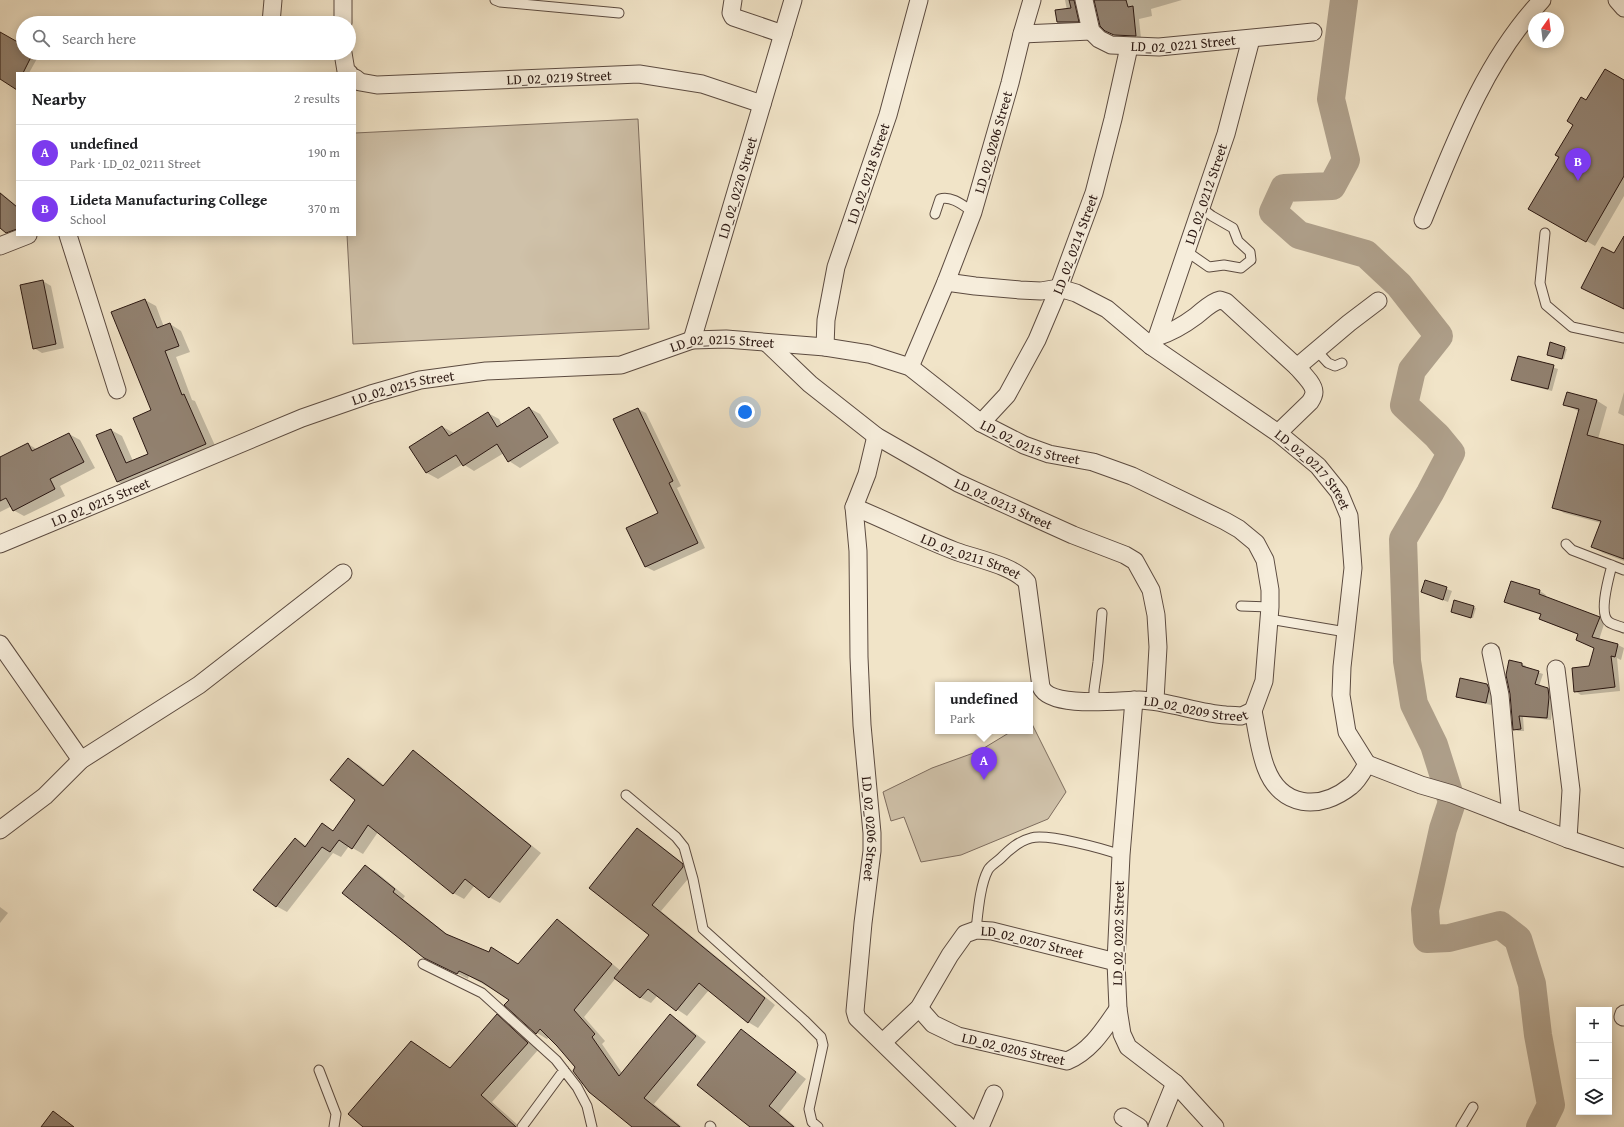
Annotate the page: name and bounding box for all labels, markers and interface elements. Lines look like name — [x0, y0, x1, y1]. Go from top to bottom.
north arrow — [1528, 12, 1564, 48]
search box — [16, 16, 356, 60]
icon: search — [30, 27, 52, 49]
text: Search here — [62, 28, 136, 49]
street label: LD_02_0221 Street — [1130, 30, 1237, 57]
street label: LD_02_0219 Street — [506, 65, 612, 90]
text: Nearby — [32, 86, 86, 111]
text: 2 results — [294, 89, 340, 108]
street label: LD_02_0206 Street — [969, 89, 1017, 196]
street label: LD_02_0218 Street — [842, 120, 895, 226]
text: undefined — [70, 133, 138, 154]
street label: LD_02_0220 Street — [713, 134, 762, 241]
street label: LD_02_0212 Street — [1179, 141, 1232, 247]
text: A — [41, 143, 49, 162]
text: 190 m — [308, 143, 340, 162]
pin: B — [1565, 148, 1591, 181]
text: Park · LD_02_0211 Street — [70, 154, 201, 173]
text: Lideta Manufacturing College — [70, 189, 267, 210]
street label: LD_02_0214 Street — [1047, 191, 1103, 297]
text: B — [41, 199, 49, 218]
text: 370 m — [308, 199, 340, 218]
text: School — [70, 210, 106, 229]
street label: LD_02_0215 Street — [667, 329, 775, 357]
street label: LD_02_0215 Street — [349, 365, 456, 410]
your location — [735, 402, 755, 422]
street label: LD_02_0215 Street — [977, 414, 1082, 469]
street label: LD_02_0217 Street — [1270, 424, 1355, 513]
street label: LD_02_0215 Street — [48, 472, 153, 532]
street label: LD_02_0213 Street — [951, 473, 1056, 534]
street label: LD_02_0211 Street — [918, 528, 1025, 584]
popup — [935, 682, 1033, 734]
text: undefined — [950, 688, 1018, 709]
street label: LD_02_0209 Street — [1143, 690, 1251, 726]
text: Park — [950, 709, 975, 728]
pin: A — [971, 747, 997, 780]
street label: LD_02_0206 Street — [857, 775, 882, 883]
street label: LD_02_0202 Street — [1107, 880, 1129, 986]
street label: LD_02_0207 Street — [980, 920, 1086, 964]
map controls — [1576, 1007, 1612, 1115]
button: + — [1576, 1007, 1612, 1043]
street label: LD_02_0205 Street — [960, 1027, 1067, 1070]
button: − — [1576, 1043, 1612, 1079]
button: layers — [1576, 1079, 1612, 1115]

